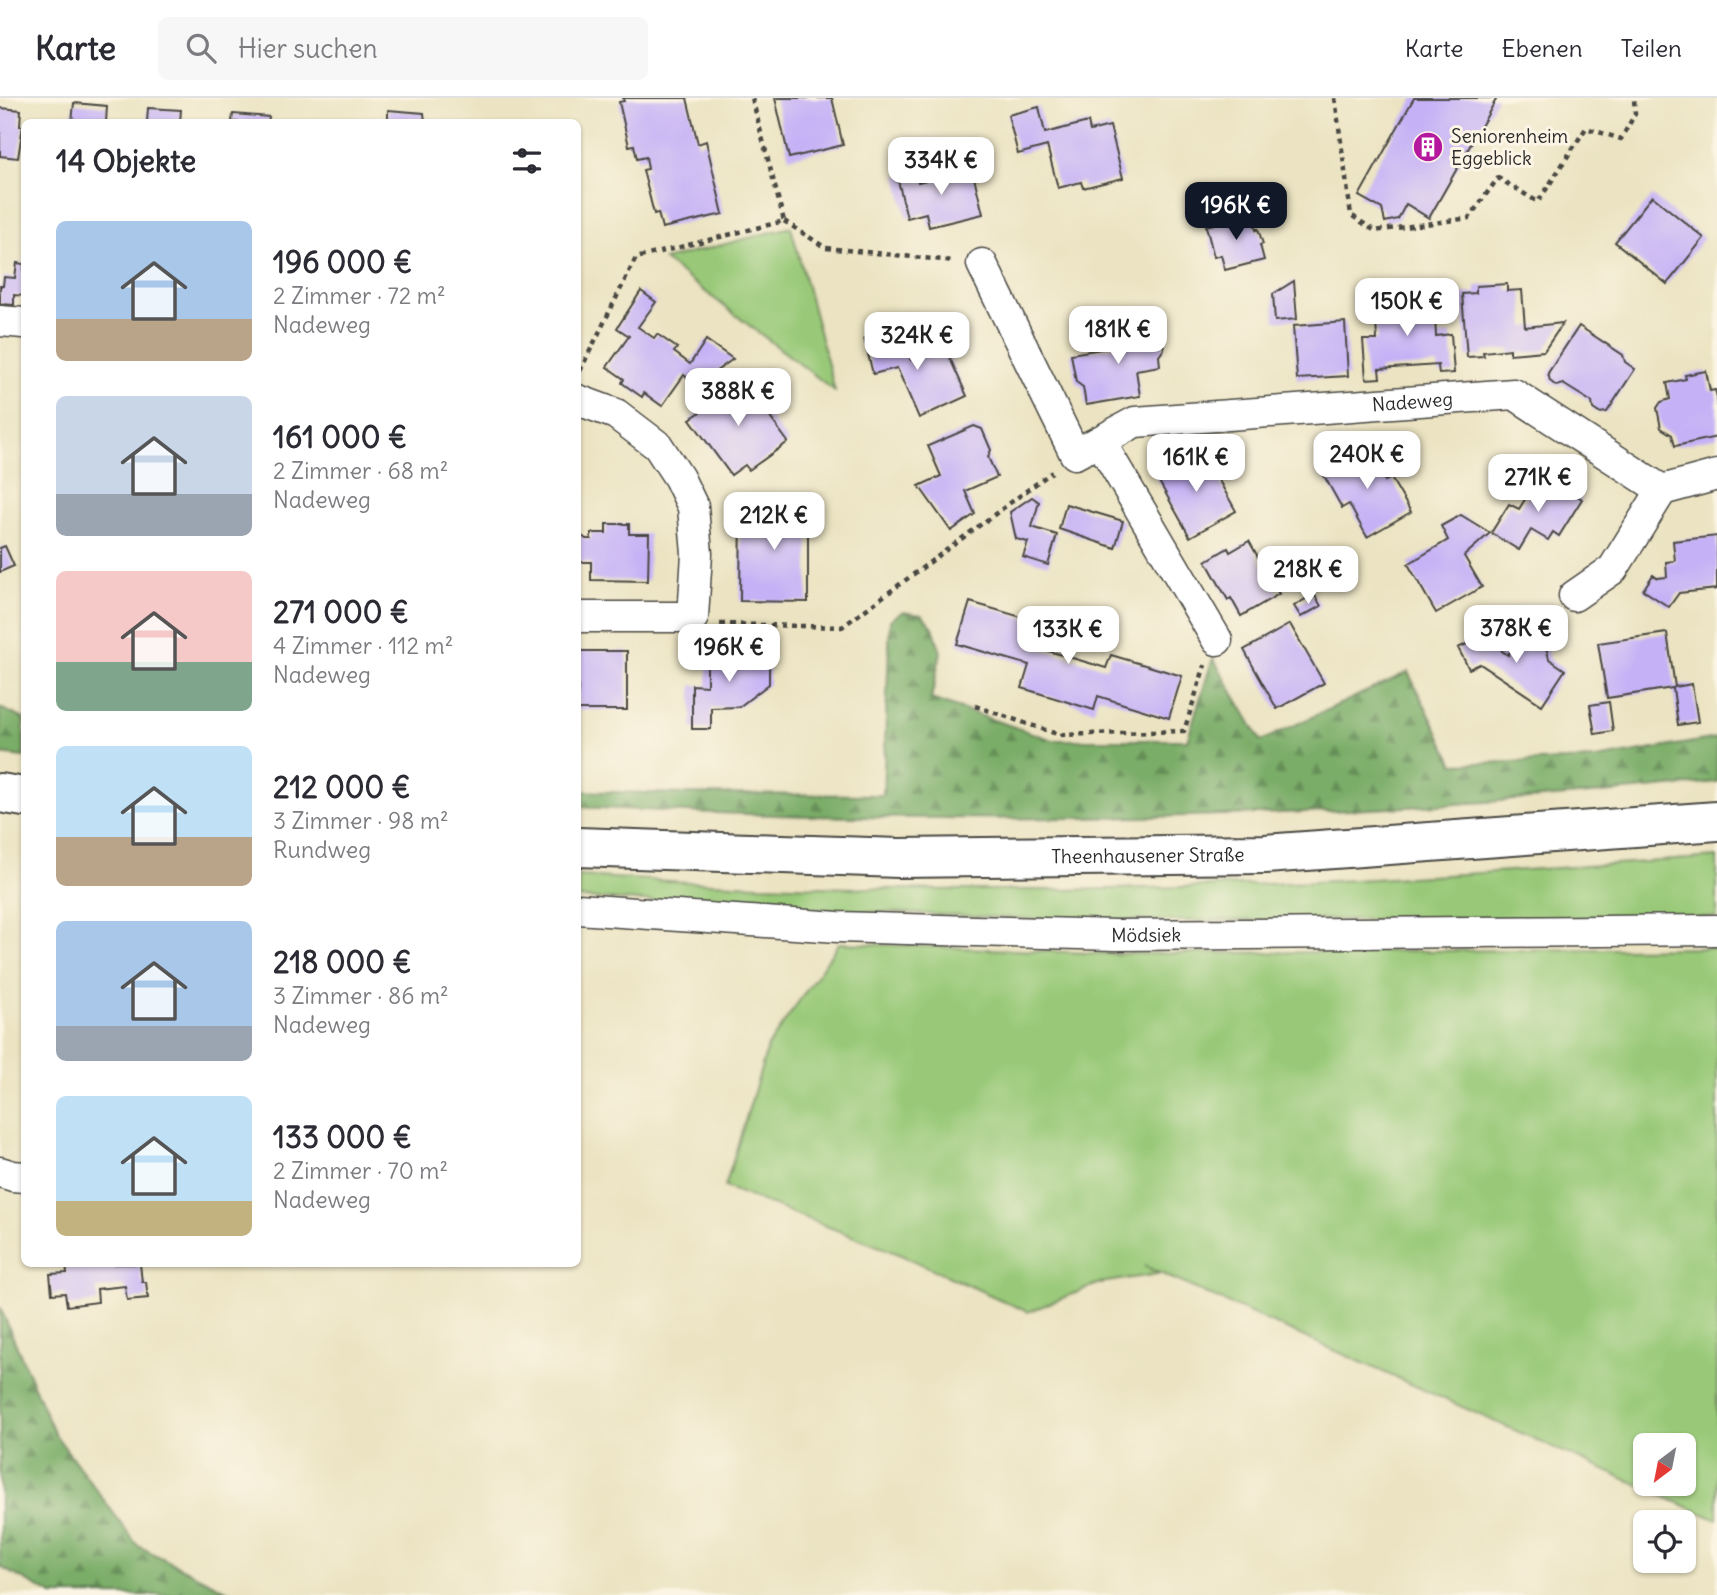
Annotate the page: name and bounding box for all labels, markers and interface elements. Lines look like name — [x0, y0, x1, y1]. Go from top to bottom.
search box — [158, 17, 648, 80]
text: Karte — [35, 27, 116, 69]
icon: search — [182, 29, 220, 67]
text: Hier suchen — [238, 32, 378, 65]
text: Karte — [1405, 33, 1464, 63]
text: Ebenen — [1502, 33, 1583, 63]
text: Teilen — [1621, 33, 1682, 63]
place label: Seniorenheim Eggeblick — [1451, 124, 1568, 170]
building icon: Seniorenheim Eggeblick — [1411, 130, 1445, 164]
pin: 334K € — [884, 138, 998, 197]
text: 14 Objekte — [56, 142, 196, 180]
icon: filters — [508, 142, 546, 180]
text: 334K € — [904, 145, 978, 174]
pin: 196K € — [1179, 183, 1293, 242]
text: 196K € — [1201, 190, 1271, 219]
text: 196 000 € — [273, 243, 412, 281]
icon: home — [112, 249, 196, 333]
pin: 150K € — [1350, 278, 1464, 338]
text: 2 Zimmer · 72 m² — [273, 281, 446, 310]
text: 150K € — [1371, 286, 1443, 315]
pin: 181K € — [1061, 306, 1175, 366]
text: Nadeweg — [273, 310, 371, 339]
pin: 324K € — [860, 313, 974, 372]
text: 181K € — [1085, 314, 1151, 343]
text: 324K € — [880, 320, 954, 349]
pin: 388K € — [681, 368, 795, 428]
text: 388K € — [701, 376, 775, 405]
street label: Nadeweg — [1371, 387, 1454, 416]
text: 161 000 € — [273, 418, 407, 456]
icon: home — [112, 424, 196, 508]
pin: 240K € — [1310, 432, 1424, 491]
pin: 161K € — [1139, 434, 1253, 494]
text: 240K € — [1329, 439, 1405, 468]
text: 161K € — [1163, 442, 1229, 471]
pin: 271K € — [1481, 454, 1595, 514]
text: 2 Zimmer · 68 m² — [273, 456, 448, 485]
text: 271K € — [1504, 462, 1572, 491]
text: Nadeweg — [273, 485, 371, 514]
pin: 212K € — [717, 492, 831, 552]
text: 212K € — [740, 500, 808, 529]
pin: 218K € — [1251, 546, 1365, 606]
text: 218K € — [1273, 554, 1343, 583]
text: 271 000 € — [273, 593, 409, 631]
icon: home — [112, 599, 196, 683]
pin: 133K € — [1011, 606, 1125, 666]
pin: 378K € — [1459, 606, 1573, 665]
text: 378K € — [1480, 613, 1552, 642]
text: 133K € — [1033, 614, 1103, 643]
pin: 196K € — [672, 624, 786, 684]
text: 4 Zimmer · 112 m² — [273, 631, 453, 660]
text: 196K € — [694, 632, 764, 661]
text: Nadeweg — [273, 660, 371, 689]
text: 212 000 € — [273, 768, 411, 806]
icon: home — [112, 774, 196, 858]
text: 3 Zimmer · 98 m² — [273, 806, 449, 835]
text: Rundweg — [273, 835, 371, 864]
street label: Theenhausener Straße — [1051, 842, 1245, 868]
street label: Mödsiek — [1111, 922, 1182, 947]
text: 218 000 € — [273, 943, 411, 981]
icon: home — [112, 949, 196, 1033]
text: 3 Zimmer · 86 m² — [273, 981, 449, 1010]
text: Nadeweg — [273, 1010, 371, 1039]
text: 133 000 € — [273, 1118, 412, 1156]
icon: home — [112, 1124, 196, 1208]
text: 2 Zimmer · 70 m² — [273, 1156, 448, 1185]
text: Nadeweg — [273, 1185, 371, 1214]
north arrow — [1633, 1433, 1696, 1496]
map controls — [1633, 1433, 1696, 1573]
button: locate — [1633, 1510, 1696, 1573]

